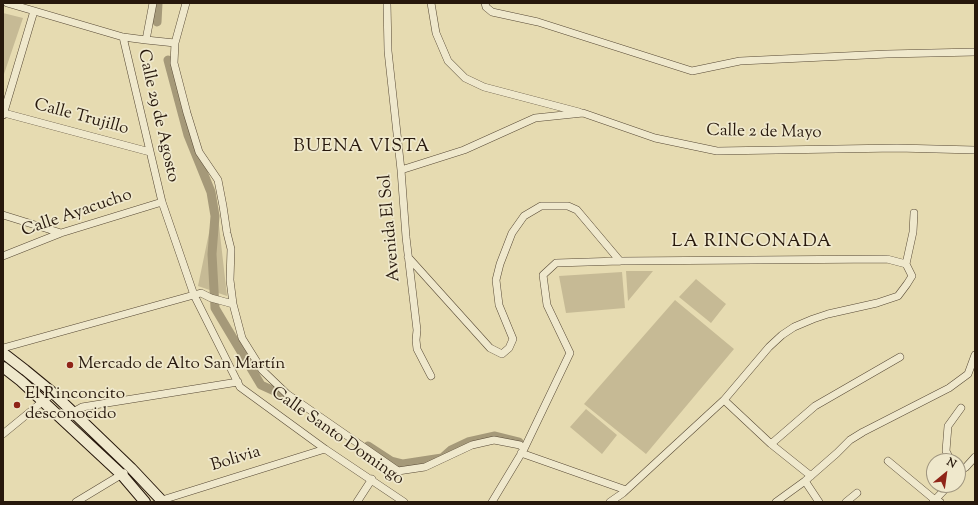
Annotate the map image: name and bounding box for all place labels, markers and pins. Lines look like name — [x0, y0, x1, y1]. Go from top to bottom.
place label: Mercado de Alto San Martín — [78, 355, 285, 375]
marker: Mercado de Alto San Martín — [65, 360, 75, 370]
place label: El Rinconcito desconocido — [25, 385, 125, 425]
marker: El Rinconcito desconocido — [12, 400, 22, 410]

